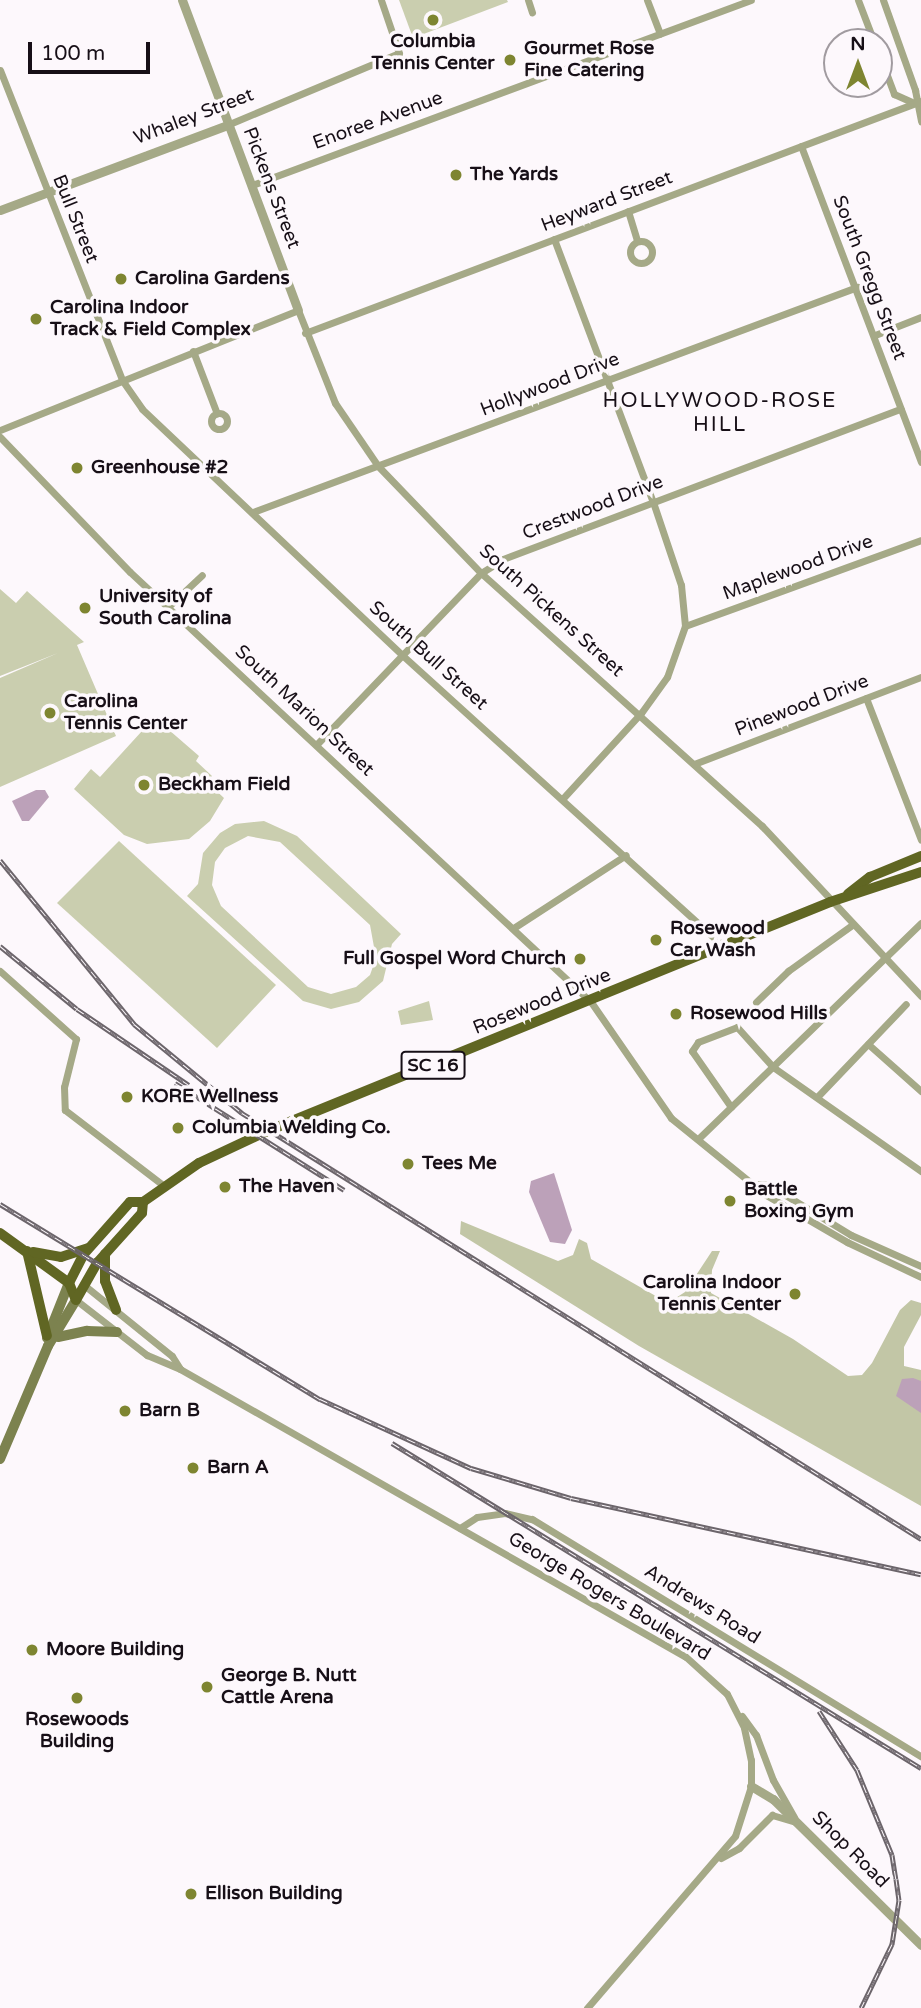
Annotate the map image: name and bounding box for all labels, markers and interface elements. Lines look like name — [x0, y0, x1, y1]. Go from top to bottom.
marker: Columbia Tennis Center — [425, 12, 441, 28]
scale bar — [32, 28, 154, 72]
north arrow — [823, 28, 893, 98]
place label: Columbia Tennis Center — [371, 31, 495, 75]
text: N — [850, 33, 866, 55]
place label: Gourmet Rose Fine Catering — [524, 38, 654, 82]
text: 100 m — [41, 41, 105, 66]
marker: Gourmet Rose Fine Catering — [502, 52, 518, 68]
street label: Whaley Street — [131, 84, 257, 150]
street label: Enoree Avenue — [310, 87, 446, 155]
street label: Pickens Street — [237, 124, 305, 252]
place label: The Yards — [470, 164, 558, 186]
street label: Heyward Street — [538, 166, 676, 238]
marker: The Yards — [448, 167, 464, 183]
street label: Bull Street — [47, 171, 103, 267]
street label: South Gregg Street — [827, 193, 911, 363]
place label: Carolina Gardens — [135, 268, 290, 290]
marker: Carolina Gardens — [113, 271, 129, 287]
place label: Carolina Indoor Track & Field Complex — [50, 297, 251, 341]
marker: Carolina Indoor Track & Field Complex — [28, 311, 44, 327]
street label: Hollywood Drive — [477, 348, 623, 422]
district label: HOLLYWOOD-ROSE HILL — [604, 388, 836, 438]
place label: Greenhouse #2 — [91, 457, 229, 479]
marker: Greenhouse #2 — [69, 460, 85, 476]
street label: Crestwood Drive — [519, 471, 667, 545]
street label: Maplewood Drive — [720, 530, 876, 606]
street label: South Pickens Street — [474, 540, 628, 682]
place label: University of South Carolina — [99, 586, 232, 630]
street label: South Bull Street — [364, 597, 492, 715]
marker: University of South Carolina — [77, 600, 93, 616]
street label: South Marion Street — [230, 641, 378, 781]
street label: Pinewood Drive — [732, 670, 872, 742]
place label: Carolina Tennis Center — [64, 691, 187, 735]
marker: Carolina Tennis Center — [42, 705, 58, 721]
place label: Beckham Field — [158, 774, 290, 796]
marker: Beckham Field — [136, 777, 152, 793]
place label: Rosewood Car Wash — [670, 918, 765, 962]
marker: Rosewood Car Wash — [648, 932, 664, 948]
place label: Full Gospel Word Church — [343, 948, 566, 970]
marker: Full Gospel Word Church — [572, 951, 588, 967]
street label: Rosewood Drive — [470, 964, 614, 1040]
place label: Rosewood Hills — [690, 1003, 827, 1025]
marker: Rosewood Hills — [668, 1006, 684, 1022]
road number: SC 16 — [400, 1050, 466, 1080]
place label: KORE Wellness — [141, 1086, 278, 1108]
marker: KORE Wellness — [119, 1089, 135, 1105]
place label: Columbia Welding Co. — [192, 1117, 391, 1139]
marker: Columbia Welding Co. — [170, 1120, 186, 1136]
place label: Tees Me — [422, 1153, 497, 1175]
marker: Tees Me — [400, 1156, 416, 1172]
place label: The Haven — [239, 1176, 335, 1198]
marker: The Haven — [217, 1179, 233, 1195]
place label: Battle Boxing Gym — [744, 1179, 854, 1223]
marker: Battle Boxing Gym — [722, 1193, 738, 1209]
place label: Carolina Indoor Tennis Center — [643, 1272, 781, 1316]
marker: Carolina Indoor Tennis Center — [787, 1286, 803, 1302]
place label: Barn B — [139, 1400, 200, 1422]
marker: Barn B — [117, 1403, 133, 1419]
place label: Barn A — [207, 1457, 269, 1479]
marker: Barn A — [185, 1460, 201, 1476]
street label: George Rogers Boulevard — [504, 1528, 714, 1666]
street label: Andrews Road — [640, 1560, 764, 1650]
place label: Moore Building — [46, 1639, 184, 1661]
marker: Moore Building — [24, 1642, 40, 1658]
place label: George B. Nutt Cattle Arena — [221, 1665, 356, 1709]
marker: George B. Nutt Cattle Arena — [199, 1679, 215, 1695]
marker: Rosewoods Building — [69, 1690, 85, 1706]
place label: Rosewoods Building — [25, 1709, 129, 1753]
street label: Shop Road — [807, 1807, 893, 1893]
place label: Ellison Building — [205, 1883, 343, 1905]
marker: Ellison Building — [183, 1886, 199, 1902]

